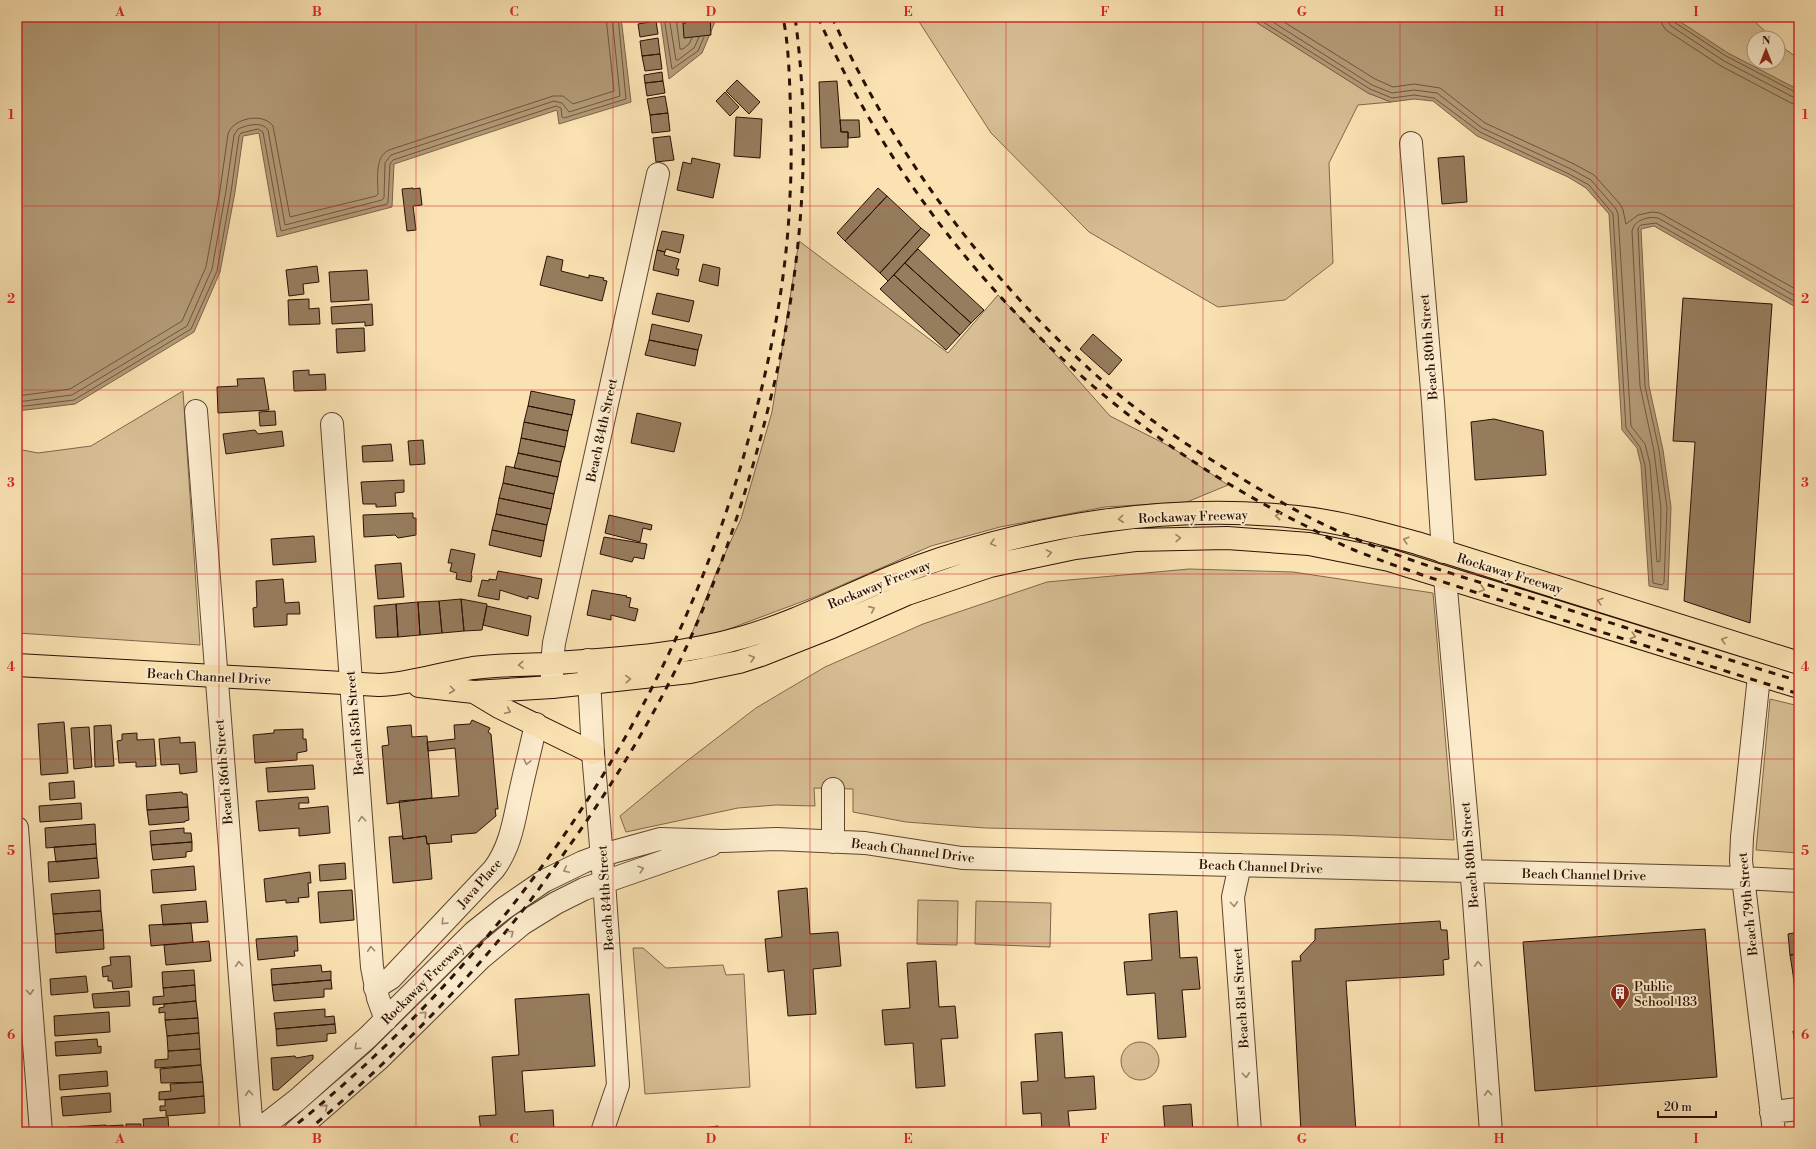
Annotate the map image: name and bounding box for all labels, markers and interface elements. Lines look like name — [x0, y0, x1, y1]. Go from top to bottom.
text: A — [114, 4, 125, 20]
text: B — [312, 4, 322, 20]
text: C — [509, 4, 519, 20]
text: D — [706, 4, 716, 20]
text: E — [903, 4, 913, 20]
text: F — [1100, 4, 1110, 20]
text: G — [1297, 4, 1308, 20]
text: H — [1494, 4, 1505, 20]
text: I — [1693, 4, 1699, 20]
north arrow — [1746, 30, 1786, 70]
text: N — [1762, 34, 1771, 48]
text: 1 — [8, 107, 15, 123]
text: 1 — [1802, 107, 1809, 123]
text: 2 — [7, 291, 15, 307]
text: 2 — [1801, 291, 1809, 307]
street label: Beach 80th Street — [1416, 293, 1442, 402]
street label: Beach 84th Street — [583, 377, 621, 484]
text: 3 — [7, 475, 15, 491]
text: 3 — [1801, 475, 1809, 491]
street label: Rockaway Freeway — [1138, 507, 1249, 527]
one-way arrow — [1275, 511, 1281, 520]
one-way arrow — [1118, 515, 1124, 524]
one-way arrow — [1175, 534, 1181, 542]
one-way arrow — [1402, 536, 1409, 545]
one-way arrow — [990, 538, 997, 547]
one-way arrow — [1046, 549, 1052, 558]
street label: Rockaway Freeway — [1455, 550, 1565, 598]
street label: Rockaway Freeway — [825, 557, 934, 613]
one-way arrow — [1478, 584, 1485, 593]
one-way arrow — [1596, 597, 1603, 606]
one-way arrow — [868, 606, 875, 614]
one-way arrow — [1629, 631, 1636, 640]
one-way arrow — [1720, 636, 1727, 645]
one-way arrow — [748, 654, 755, 663]
text: 4 — [7, 659, 16, 675]
text: 4 — [1801, 659, 1810, 675]
one-way arrow — [518, 660, 524, 669]
street label: Beach Channel Drive — [146, 666, 272, 688]
street label: Beach 85th Street — [342, 670, 368, 777]
one-way arrow — [625, 675, 631, 684]
one-way arrow — [449, 685, 455, 694]
one-way arrow — [504, 706, 512, 714]
street label: Beach 86th Street — [211, 718, 237, 826]
one-way arrow — [524, 759, 532, 765]
street label: Beach 80th Street — [1457, 801, 1483, 910]
one-way arrow — [358, 816, 367, 822]
street label: Beach Channel Drive — [849, 835, 976, 867]
text: 5 — [7, 843, 15, 859]
text: 5 — [1801, 843, 1809, 859]
street label: Beach 84th Street — [594, 844, 618, 952]
street label: Beach 79th Street — [1735, 851, 1761, 957]
street label: Java Place — [453, 855, 506, 912]
street label: Beach Channel Drive — [1198, 857, 1324, 877]
one-way arrow — [562, 865, 570, 873]
one-way arrow — [638, 865, 645, 874]
street label: Beach Channel Drive — [1521, 866, 1647, 884]
one-way arrow — [1229, 901, 1238, 907]
one-way arrow — [441, 917, 449, 925]
one-way arrow — [506, 930, 513, 937]
street label: Rockaway Freeway — [378, 939, 468, 1028]
one-way arrow — [367, 946, 376, 952]
street label: Beach 81st Street — [1229, 947, 1253, 1050]
one-way arrow — [234, 960, 243, 967]
one-way arrow — [1474, 960, 1483, 967]
place label: Public School 183 — [1634, 979, 1697, 1010]
building icon: Public School 183 — [1609, 982, 1631, 1010]
one-way arrow — [25, 989, 34, 995]
one-way arrow — [420, 1011, 427, 1019]
text: 6 — [7, 1027, 15, 1043]
text: 6 — [1801, 1027, 1809, 1043]
one-way arrow — [355, 1043, 362, 1050]
one-way arrow — [1241, 1072, 1250, 1078]
one-way arrow — [244, 1090, 253, 1096]
one-way arrow — [1484, 1090, 1493, 1096]
scale bar — [1658, 1093, 1716, 1119]
text: 20 m — [1664, 1100, 1692, 1115]
one-way arrow — [320, 1104, 328, 1112]
text: A — [114, 1131, 125, 1147]
text: B — [312, 1131, 322, 1147]
text: C — [509, 1131, 519, 1147]
text: D — [706, 1131, 716, 1147]
text: E — [903, 1131, 913, 1147]
text: F — [1100, 1131, 1110, 1147]
text: G — [1297, 1131, 1308, 1147]
text: H — [1494, 1131, 1505, 1147]
text: I — [1693, 1131, 1699, 1147]

